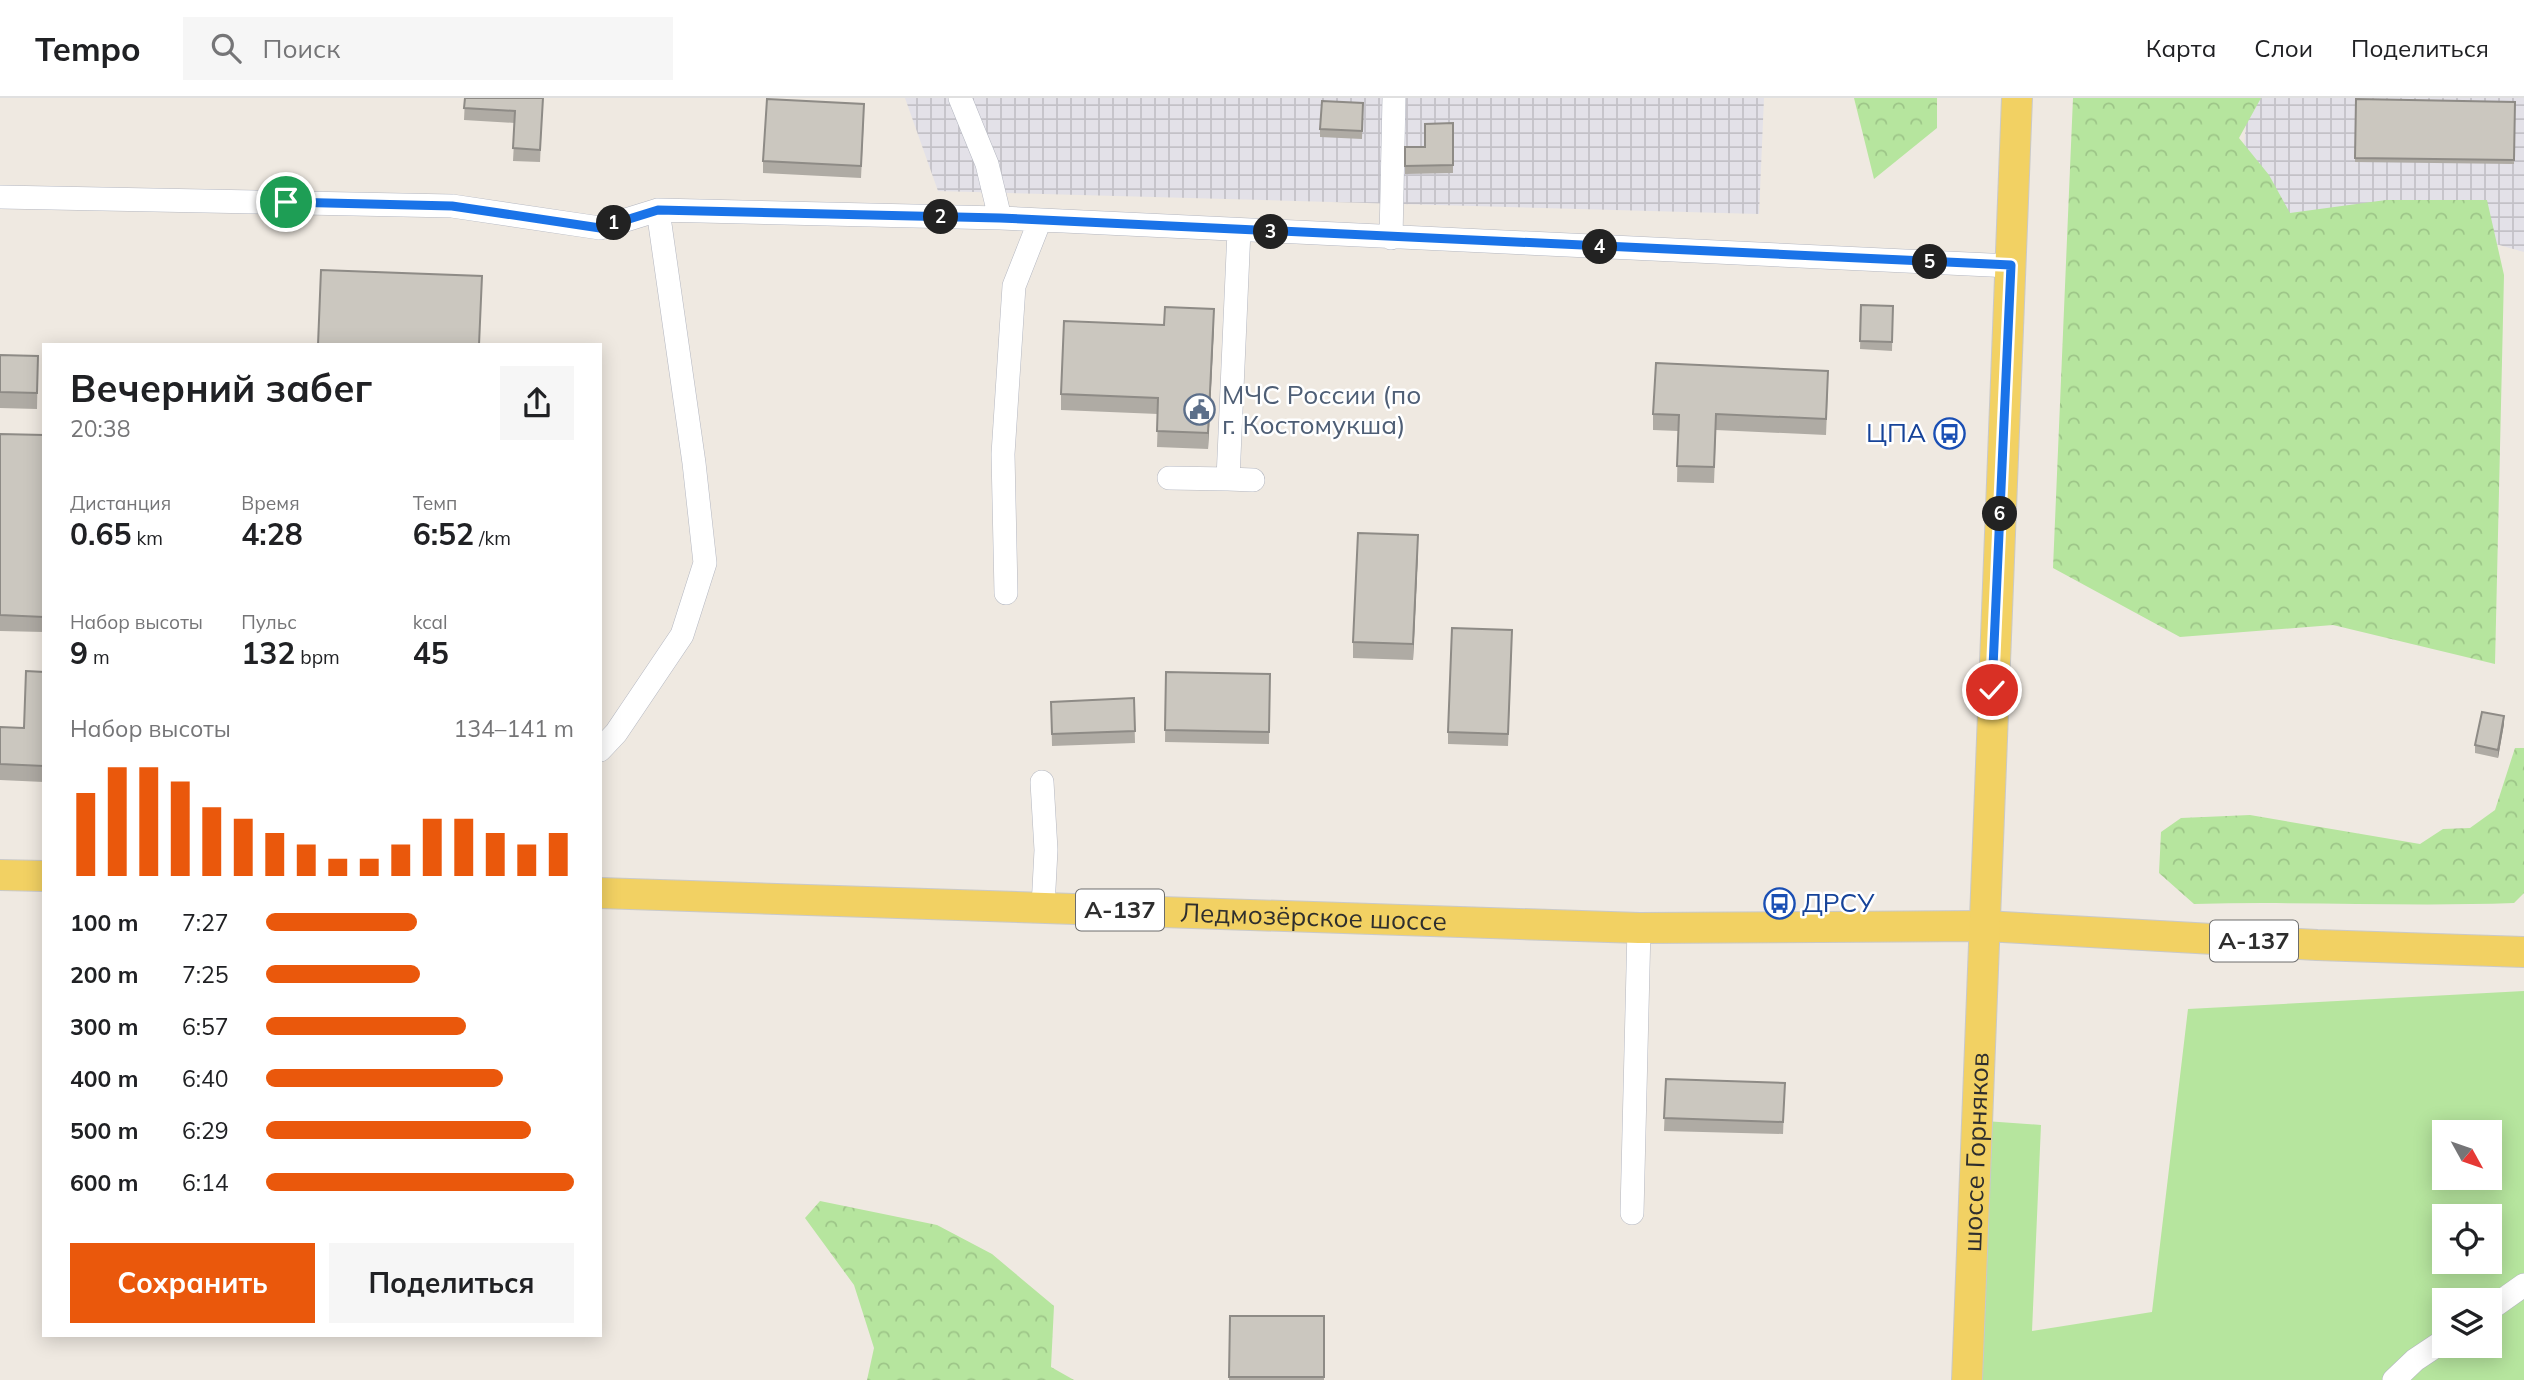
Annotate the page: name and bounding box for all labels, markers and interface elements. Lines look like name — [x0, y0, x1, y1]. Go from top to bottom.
search box — [183, 17, 673, 80]
text: Tempo — [35, 28, 141, 69]
icon: search — [207, 29, 245, 67]
text: Поиск — [263, 32, 340, 65]
text: Карта — [2146, 33, 2216, 63]
text: Слои — [2254, 33, 2313, 63]
text: Поделиться — [2351, 33, 2489, 63]
pin — [256, 172, 316, 232]
icon: arrive — [267, 183, 305, 221]
pin: 2 — [923, 200, 958, 234]
text: 2 — [935, 204, 946, 228]
pin: 1 — [596, 206, 632, 240]
text: 1 — [608, 210, 619, 234]
pin: 3 — [1254, 214, 1288, 250]
text: 3 — [1265, 219, 1276, 243]
pin: 4 — [1582, 230, 1618, 264]
text: 4 — [1594, 234, 1605, 258]
pin: 5 — [1912, 244, 1948, 280]
text: 5 — [1924, 249, 1935, 273]
text: Вечерний забег — [70, 364, 372, 412]
button: share — [500, 366, 574, 440]
place label: МЧС России (по г. Костомукша) — [1222, 378, 1421, 441]
public building icon: МЧС России (по г. Костомукша) — [1182, 393, 1216, 427]
text: 20:38 — [70, 414, 130, 443]
place label: ЦПА — [1866, 416, 1926, 449]
bus stop icon: ЦПА — [1932, 416, 1966, 450]
text: Дистанция — [70, 491, 171, 515]
text: Время — [241, 491, 300, 515]
text: Темп — [413, 491, 457, 515]
pin: 6 — [1982, 496, 2018, 532]
text: 6 — [1994, 501, 2005, 525]
text: 0.65 — [70, 515, 131, 553]
text: 4:28 — [241, 515, 303, 553]
text: 6:52 — [413, 515, 474, 553]
text: km — [131, 526, 163, 550]
text: /km — [474, 526, 511, 550]
text: Набор высоты — [70, 610, 203, 634]
text: Пульс — [241, 610, 297, 634]
text: kcal — [413, 610, 447, 634]
text: 9 — [70, 634, 88, 672]
text: 132 — [241, 634, 295, 672]
text: 45 — [413, 634, 449, 672]
text: m — [88, 645, 110, 669]
text: bpm — [295, 645, 340, 669]
pin — [1962, 660, 2022, 720]
icon: check — [1973, 671, 2011, 709]
text: Набор высоты — [70, 714, 231, 743]
text: 134–141 m — [453, 714, 574, 743]
bus stop icon: ДРСУ — [1762, 886, 1796, 920]
place label: ДРСУ — [1802, 886, 1875, 919]
road number: А-137 — [1076, 890, 1164, 930]
street label: Ледмозёрское шоссе — [1180, 896, 1447, 938]
text: 100 m — [70, 908, 138, 937]
text: 7:27 — [182, 908, 229, 937]
road number: А-137 — [2210, 920, 2298, 962]
text: 200 m — [70, 960, 138, 989]
text: 7:25 — [182, 960, 229, 989]
text: 300 m — [70, 1012, 138, 1041]
text: 6:57 — [182, 1012, 229, 1041]
street label: шоссе Горняков — [1955, 1052, 1996, 1253]
text: 400 m — [70, 1064, 138, 1093]
text: 6:40 — [182, 1064, 229, 1093]
text: 500 m — [70, 1116, 138, 1145]
text: 6:29 — [182, 1116, 229, 1145]
north arrow — [2432, 1120, 2502, 1190]
map controls — [2432, 1120, 2502, 1358]
text: 600 m — [70, 1168, 138, 1197]
text: 6:14 — [182, 1168, 229, 1197]
button: locate — [2432, 1204, 2502, 1274]
button: Сохранить — [70, 1243, 315, 1323]
button: Поделиться — [329, 1243, 574, 1323]
button: layers — [2432, 1288, 2502, 1358]

